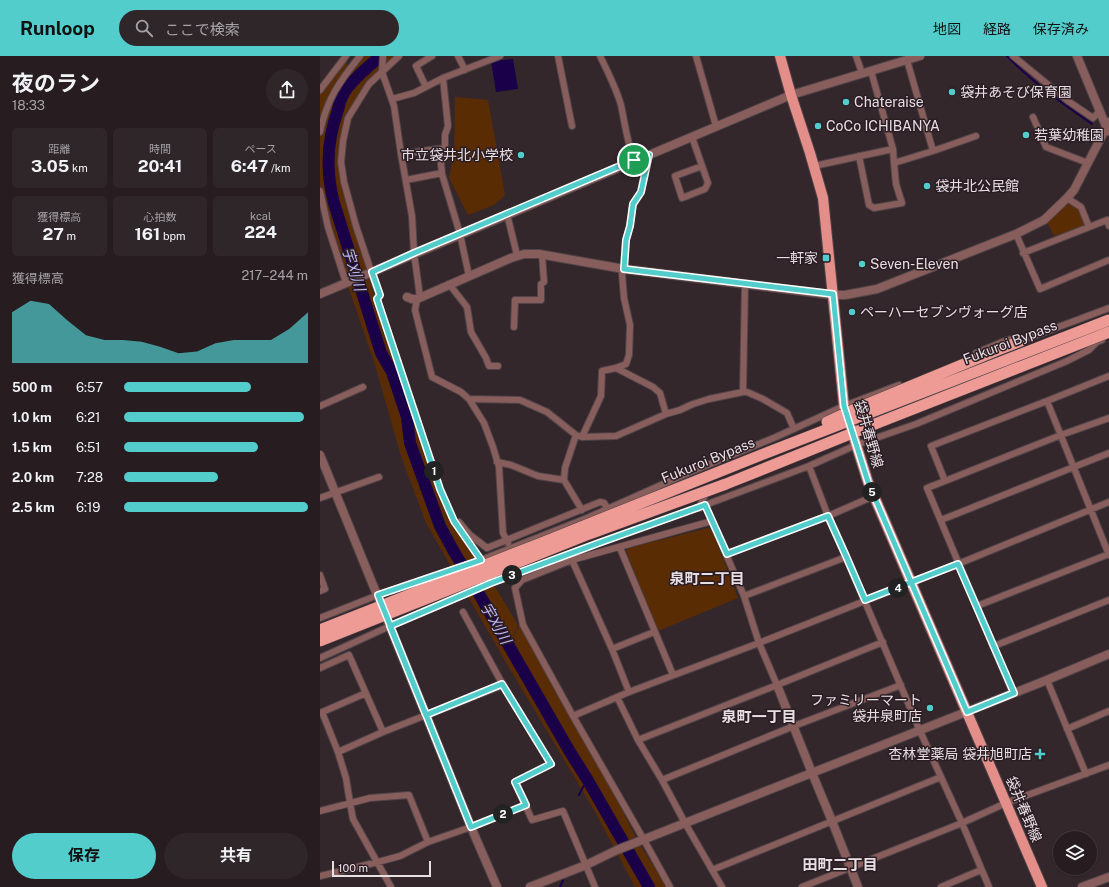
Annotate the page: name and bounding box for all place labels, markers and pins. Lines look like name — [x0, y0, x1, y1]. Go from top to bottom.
place label: 袋井あそび保育園 — [960, 84, 1072, 100]
marker: 袋井あそび保育園 — [947, 87, 957, 97]
place label: Chateraise — [854, 94, 924, 110]
marker: Chateraise — [841, 97, 851, 107]
place label: CoCo ICHIBANYA — [826, 118, 940, 134]
marker: CoCo ICHIBANYA — [813, 121, 823, 131]
place label: 若葉幼稚園 — [1034, 127, 1104, 143]
marker: 若葉幼稚園 — [1021, 130, 1031, 140]
pin — [617, 143, 651, 177]
place label: 市立袋井北小学校 — [401, 147, 513, 163]
marker: 市立袋井北小学校 — [516, 150, 526, 160]
place label: 袋井北公民館 — [935, 178, 1019, 194]
marker: 袋井北公民館 — [922, 181, 932, 191]
place label: 一軒家 — [776, 250, 818, 266]
marker: 一軒家 — [821, 253, 831, 263]
place label: Seven-Eleven — [870, 256, 959, 272]
marker: Seven-Eleven — [857, 259, 867, 269]
place label: ペーハーセブンヴォーグ店 — [860, 304, 1028, 320]
marker: ペーハーセブンヴォーグ店 — [847, 307, 857, 317]
pin: 1 — [424, 461, 444, 481]
pin: 5 — [862, 482, 882, 502]
pin: 3 — [502, 565, 522, 585]
pin: 4 — [888, 578, 908, 598]
place label: ファミリーマート 袋井泉町店 — [810, 692, 922, 724]
marker: ファミリーマート 袋井泉町店 — [925, 703, 935, 713]
place label: 杏林堂薬局 袋井旭町店 — [889, 746, 1032, 762]
marker: 杏林堂薬局 袋井旭町店 — [1035, 749, 1045, 759]
pin: 2 — [493, 804, 513, 824]

